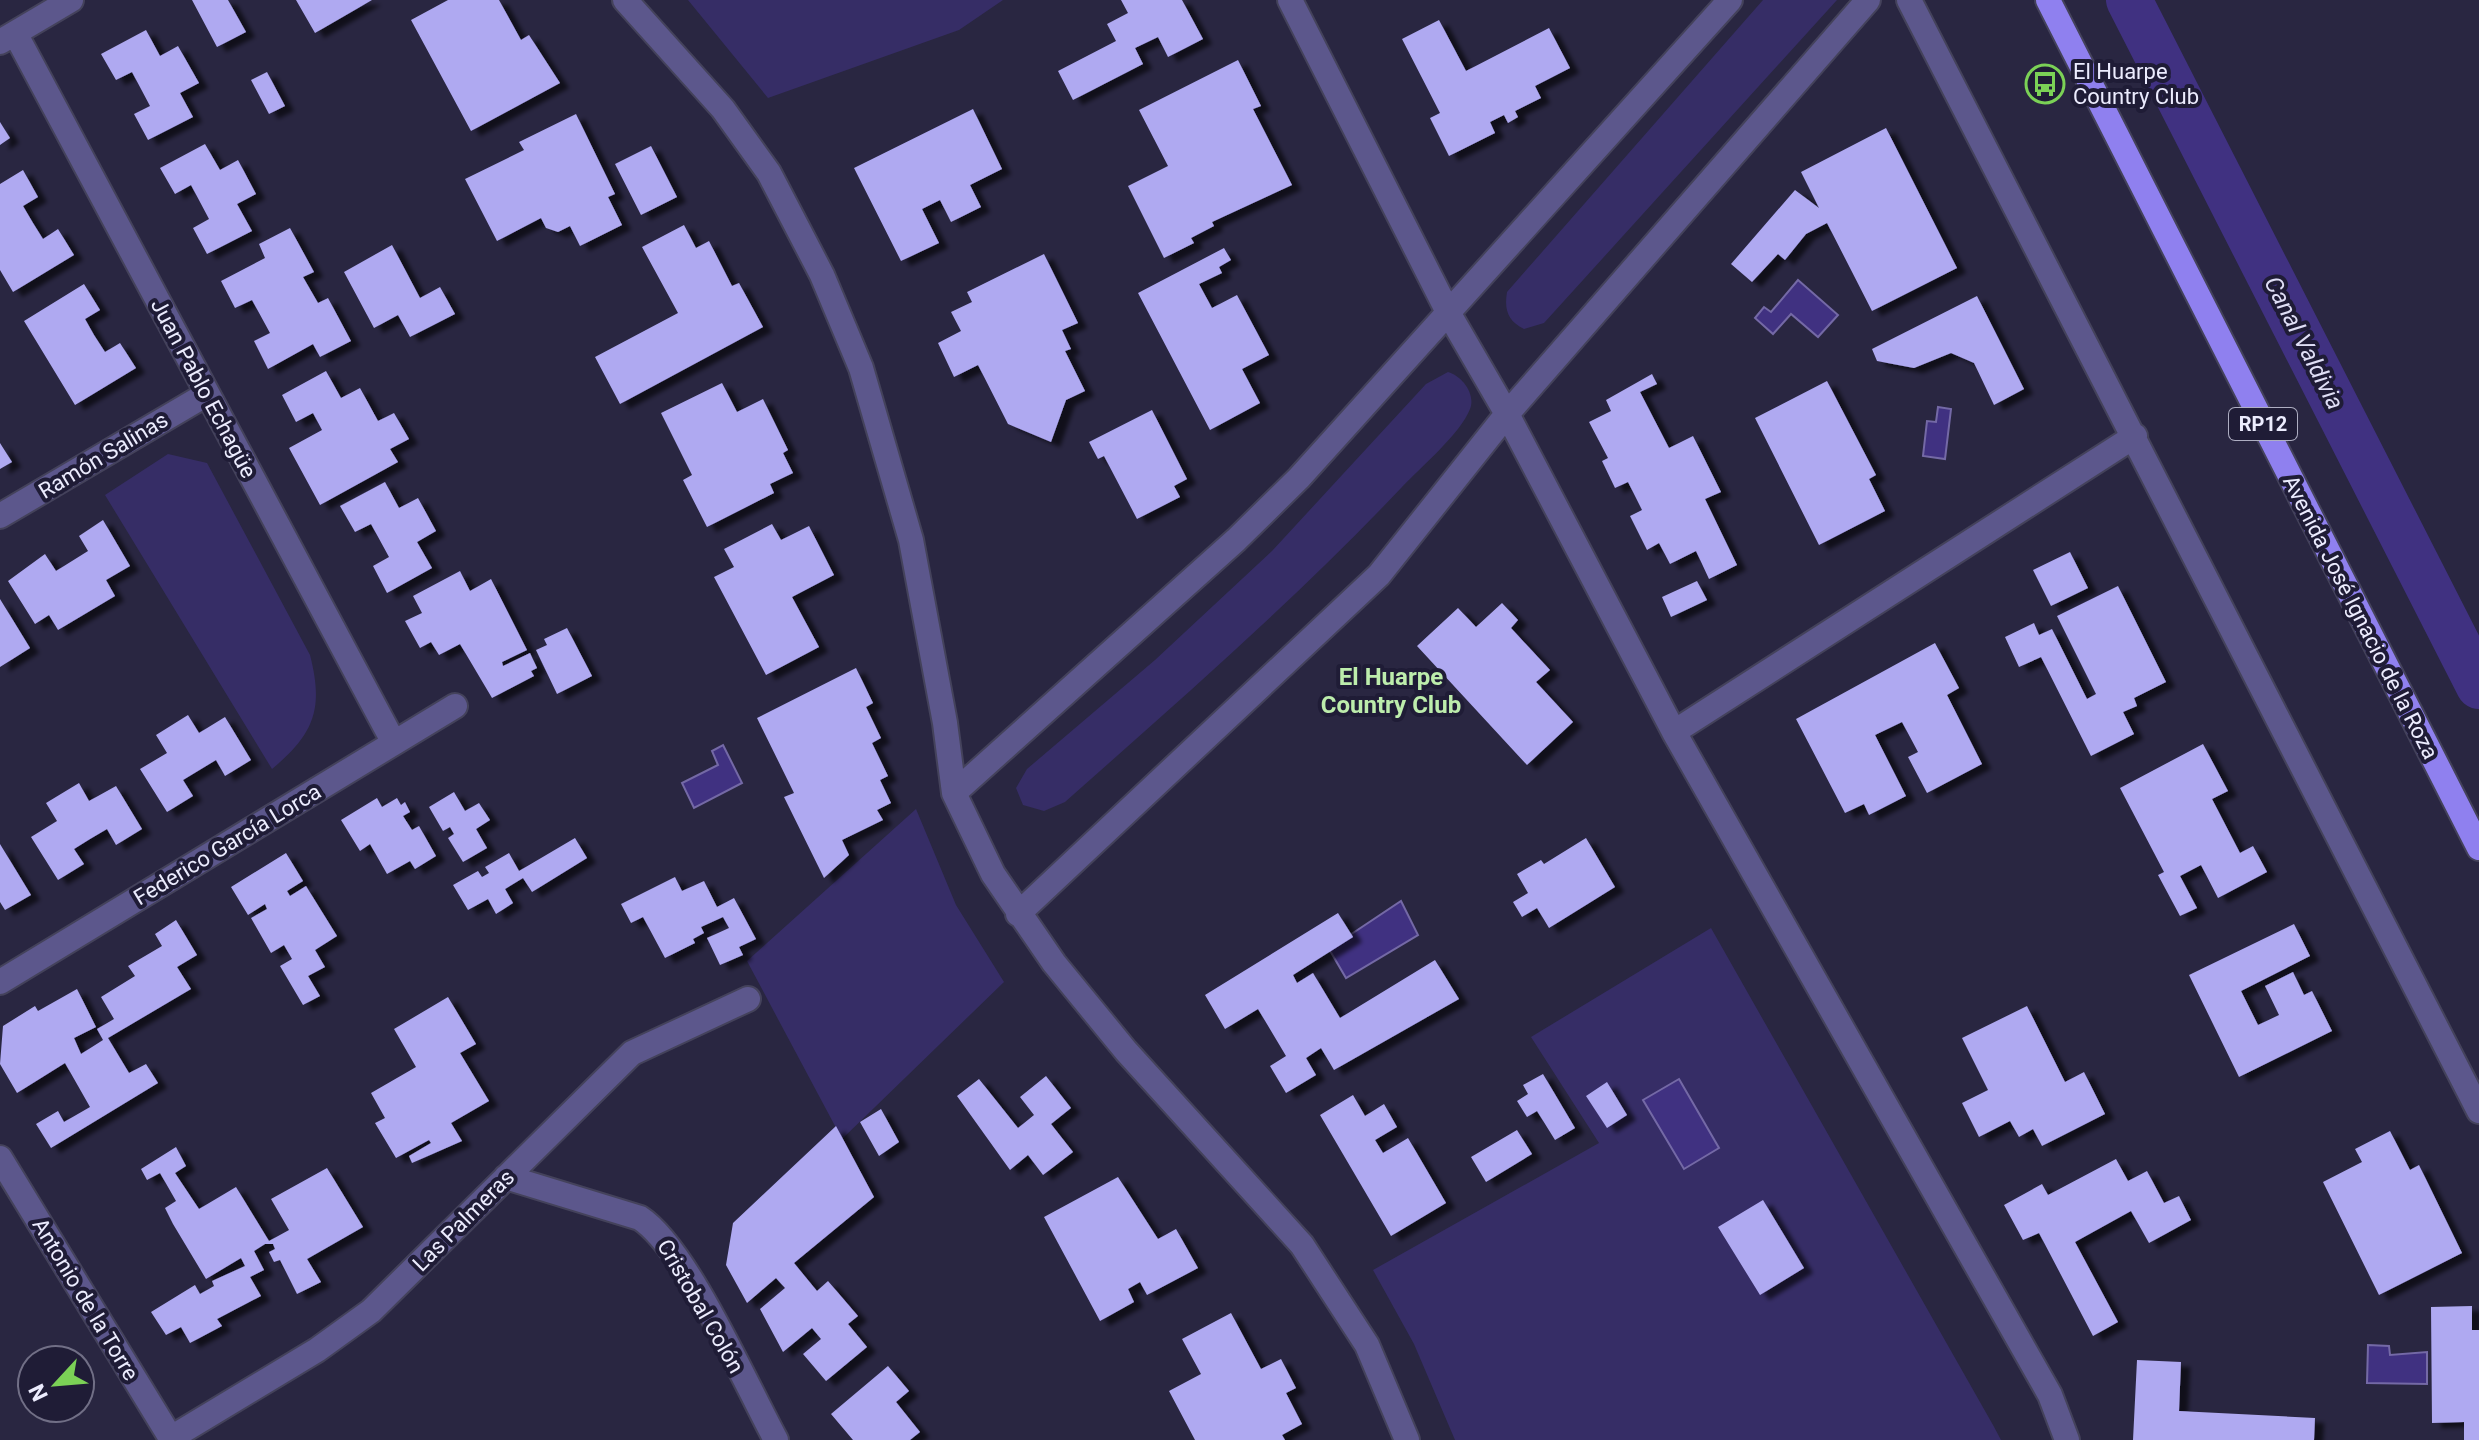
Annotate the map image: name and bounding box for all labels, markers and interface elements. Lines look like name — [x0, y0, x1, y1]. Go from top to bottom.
place label: El Huarpe Country Club — [2073, 59, 2199, 109]
bus stop icon: El Huarpe Country Club — [2024, 63, 2066, 105]
water label: Canal Valdivia — [2258, 272, 2350, 414]
street label: Juan Pablo Echagüe — [146, 294, 261, 482]
street label: Ramón Salinas — [34, 407, 172, 504]
road number: RP12 — [2229, 408, 2297, 440]
street label: Avenida José Ignacio de la Roza — [2278, 471, 2443, 763]
district label: El Huarpe Country Club — [1321, 663, 1461, 719]
street label: Federico García Lorca — [129, 779, 325, 910]
street label: Las Palmeras — [407, 1164, 519, 1276]
street label: Antonio de la Torre — [27, 1214, 144, 1385]
street label: Cristobal Colón — [652, 1235, 749, 1377]
north arrow — [16, 1344, 96, 1424]
text: N — [24, 1380, 53, 1405]

